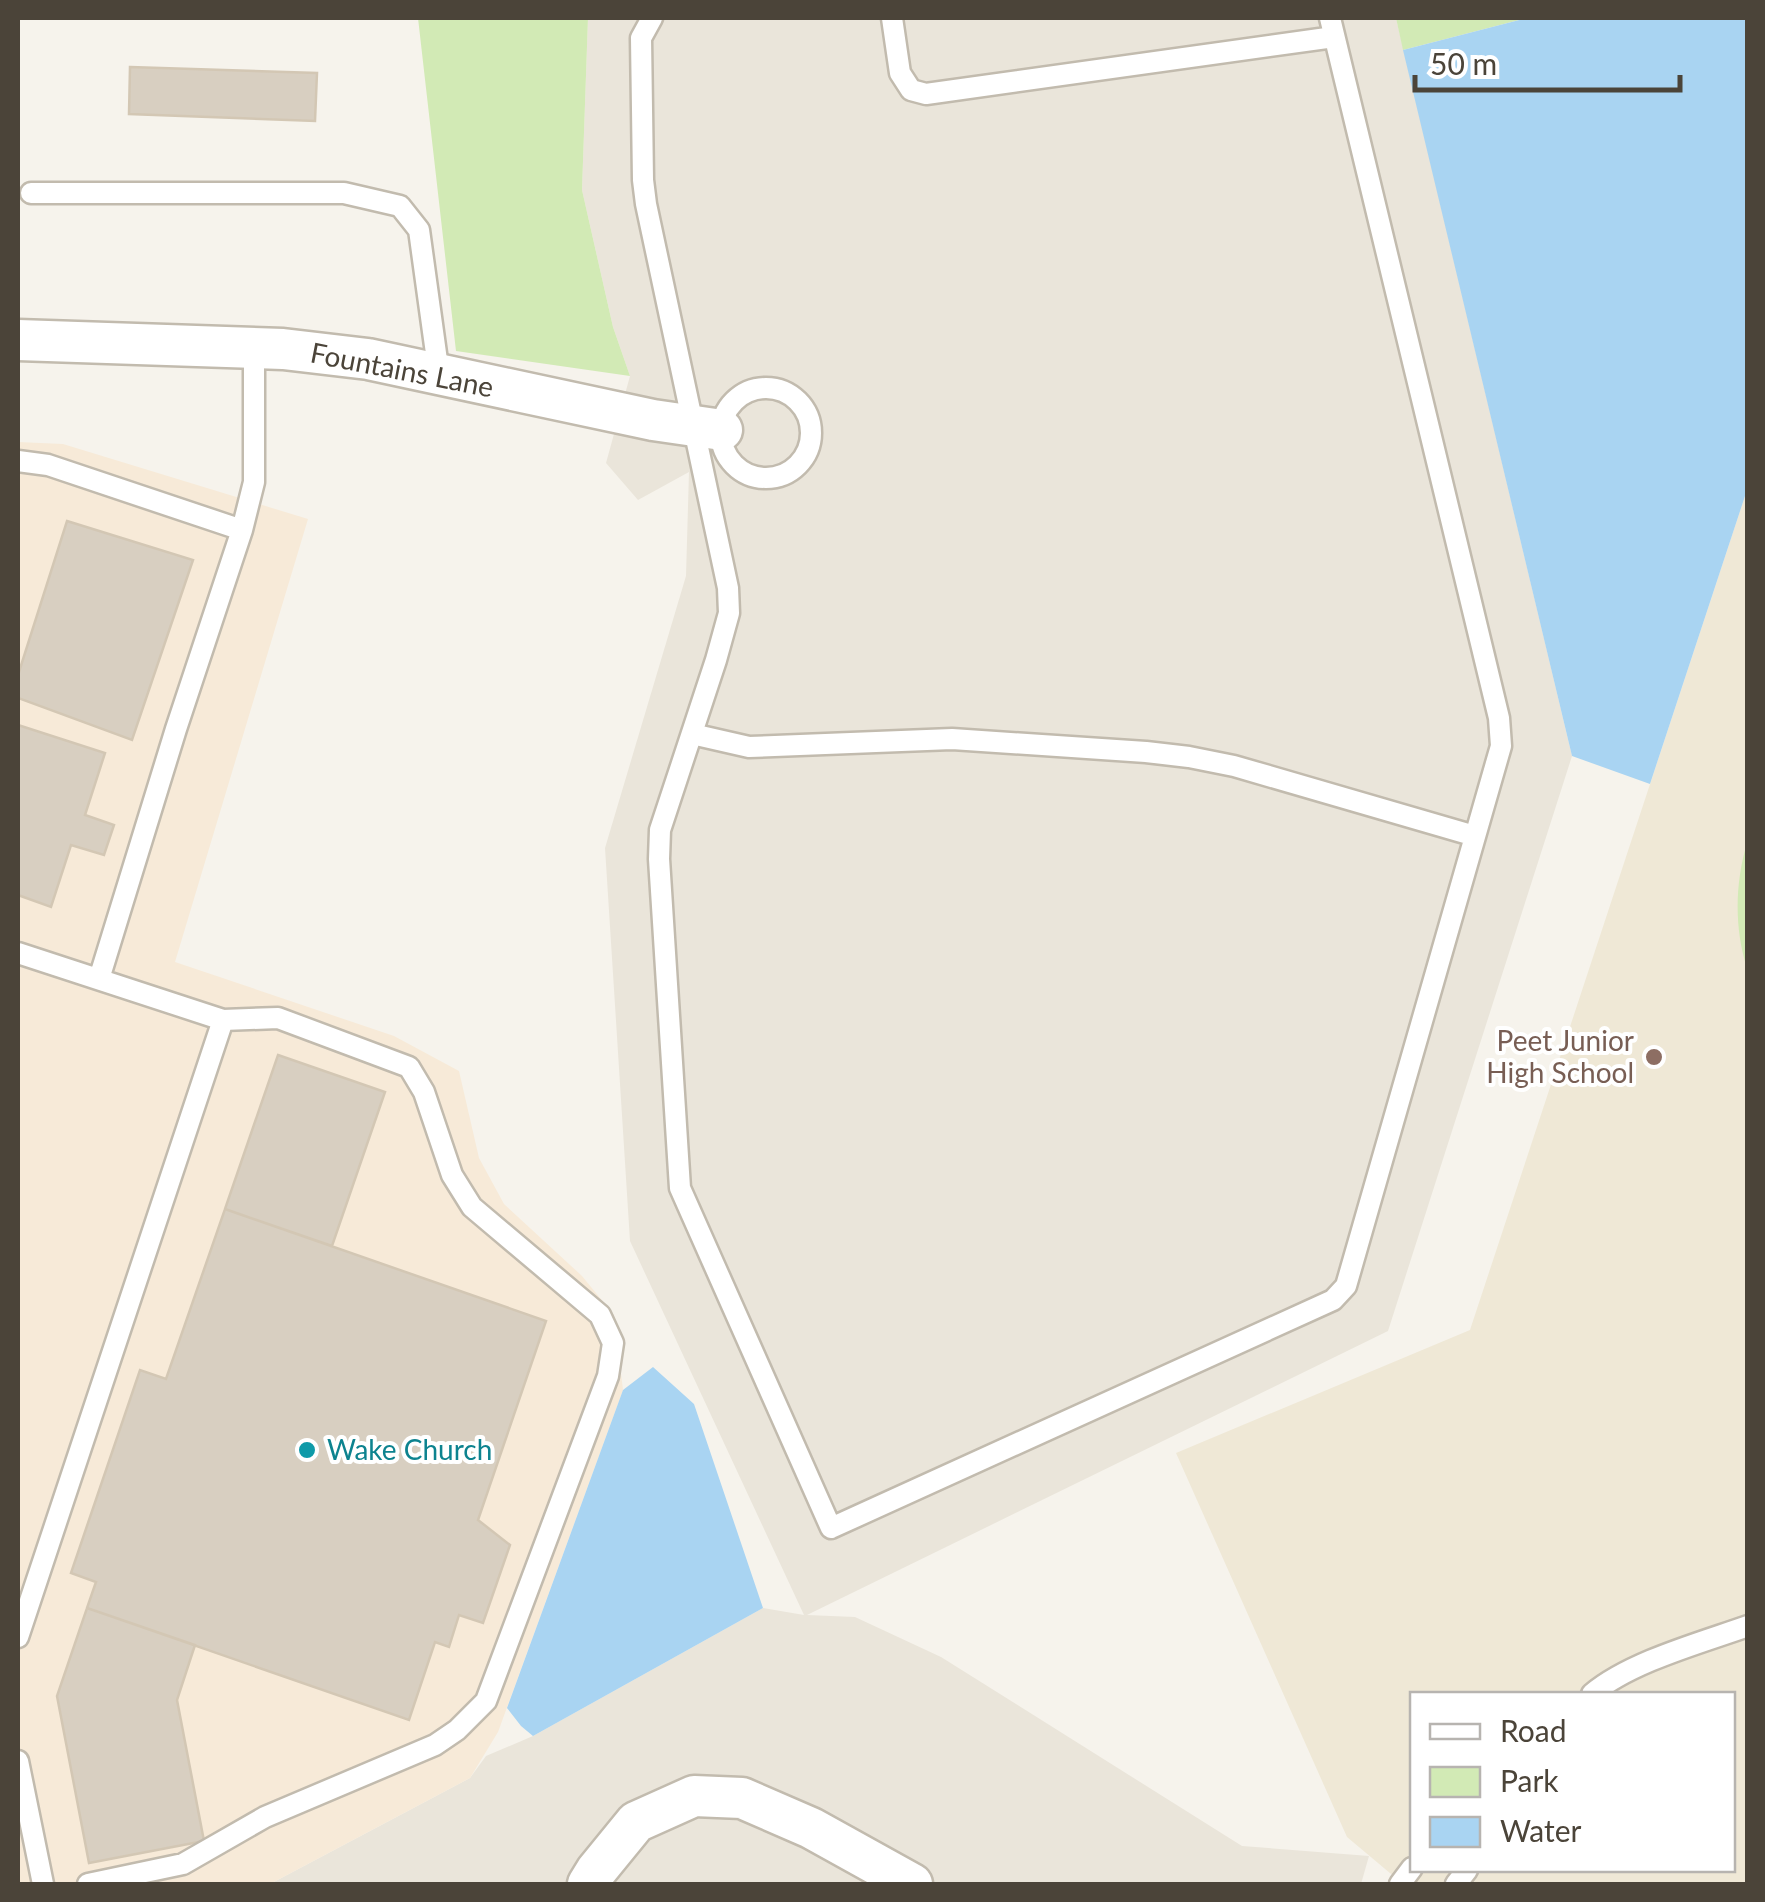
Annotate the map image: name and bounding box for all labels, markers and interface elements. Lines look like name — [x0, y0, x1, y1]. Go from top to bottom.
scale bar — [1415, 30, 1680, 92]
text: 50 m — [1430, 45, 1497, 81]
street label: Fountains Lane — [308, 335, 497, 403]
place label: Peet Junior High School — [1486, 1023, 1634, 1089]
marker: Peet Junior High School — [1643, 1046, 1665, 1068]
place label: Wake Church — [327, 1432, 492, 1466]
marker: Wake Church — [296, 1439, 318, 1461]
legend — [1410, 1692, 1735, 1872]
text: Road — [1500, 1712, 1567, 1748]
text: Park — [1500, 1762, 1559, 1798]
text: Water — [1500, 1812, 1582, 1848]

